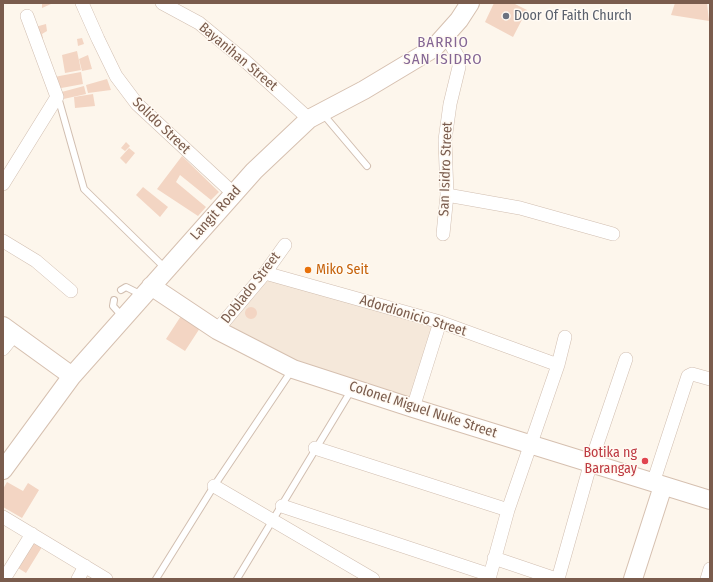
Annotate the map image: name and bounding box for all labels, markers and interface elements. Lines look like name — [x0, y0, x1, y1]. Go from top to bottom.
place label: Door Of Faith Church — [514, 8, 632, 24]
marker: Door Of Faith Church — [501, 11, 511, 21]
street label: Bayanihan Street — [195, 19, 281, 95]
district label: BARRIO SAN ISIDRO — [403, 34, 483, 69]
street label: Solido Street — [129, 94, 193, 158]
street label: San Isidro Street — [436, 121, 456, 217]
street label: Langit Road — [187, 182, 245, 244]
street label: Doblado Street — [218, 249, 284, 327]
place label: Miko Seit — [316, 262, 368, 278]
marker: Miko Seit — [303, 265, 313, 275]
street label: Adordionicio Street — [358, 292, 468, 340]
street label: Colonel Miguel Nuke Street — [347, 378, 499, 442]
place label: Botika ng Barangay — [583, 445, 637, 478]
marker: Botika ng Barangay — [640, 456, 650, 466]

